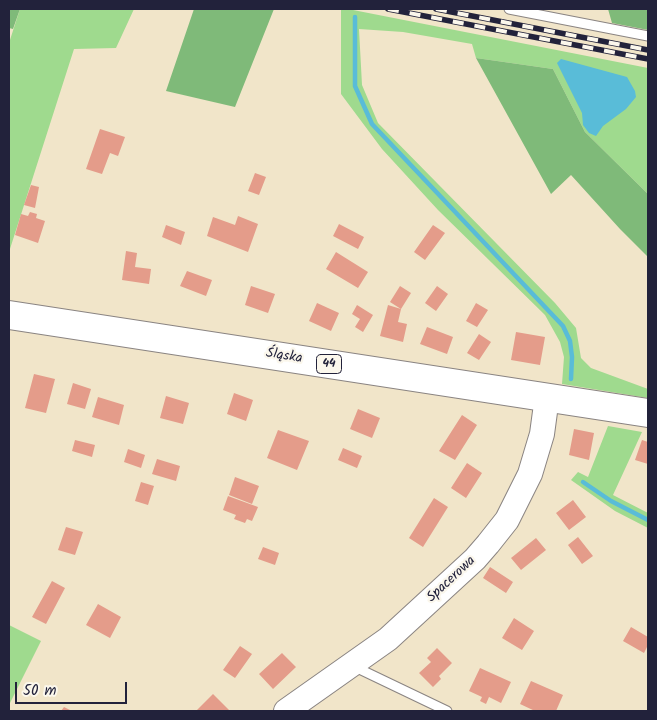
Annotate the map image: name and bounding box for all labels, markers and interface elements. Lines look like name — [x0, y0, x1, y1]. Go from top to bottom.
street label: Śląska — [265, 346, 303, 368]
road number: 44 — [316, 354, 342, 374]
street label: Spacerowa — [424, 553, 480, 607]
scale bar — [18, 672, 130, 704]
text: 50 m — [23, 679, 57, 703]

